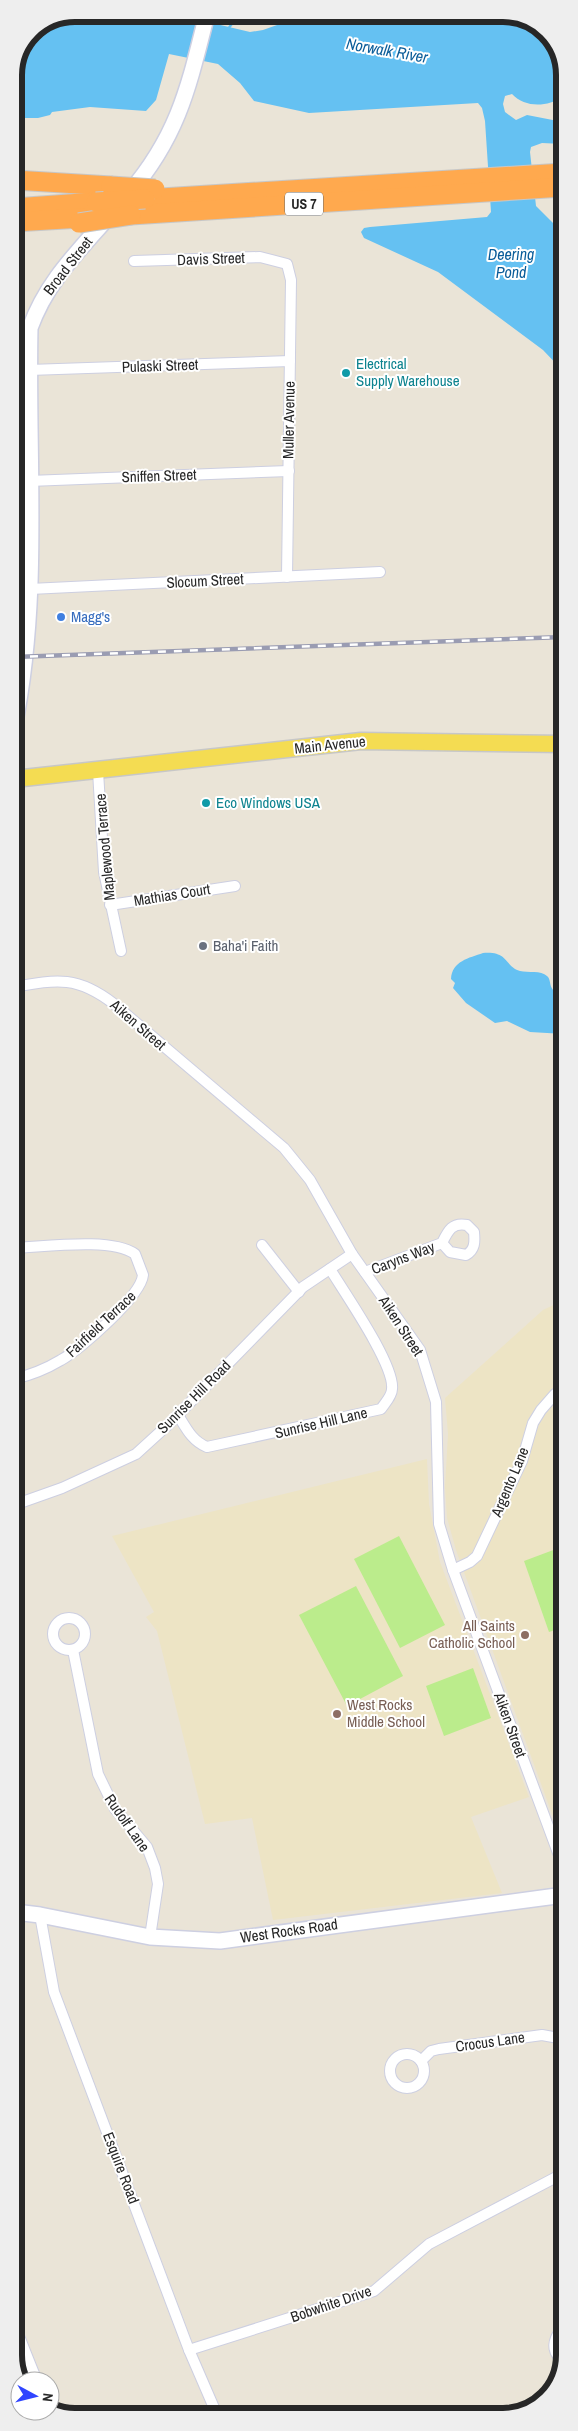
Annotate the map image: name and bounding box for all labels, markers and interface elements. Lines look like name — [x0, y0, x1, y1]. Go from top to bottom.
water label: Norwalk River — [345, 32, 430, 68]
road number: US 7 — [285, 192, 323, 215]
street label: Broad Street — [38, 232, 97, 299]
water label: Deering Pond — [488, 243, 534, 283]
street label: Davis Street — [177, 247, 246, 270]
place label: Electrical Supply Warehouse — [356, 353, 460, 391]
street label: Pulaski Street — [121, 354, 199, 377]
marker: Electrical Supply Warehouse — [340, 367, 352, 379]
street label: Muller Avenue — [277, 381, 300, 459]
street label: Sniffen Street — [121, 464, 197, 487]
street label: Slocum Street — [166, 568, 245, 593]
place label: Magg's — [71, 606, 110, 627]
marker: Magg's — [55, 611, 67, 623]
street label: Main Avenue — [293, 730, 367, 759]
place label: Eco Windows USA — [216, 792, 321, 813]
street label: Maplewood Terrace — [89, 793, 120, 901]
marker: Eco Windows USA — [200, 797, 212, 809]
street label: Mathias Court — [132, 878, 212, 911]
place label: Baha'i Faith — [213, 935, 278, 956]
marker: Baha'i Faith — [197, 940, 209, 952]
street label: Aiken Street — [105, 994, 171, 1055]
street label: Caryns Way — [368, 1236, 438, 1279]
street label: Fairfield Terrace — [61, 1286, 140, 1362]
street label: Aiken Street — [374, 1291, 429, 1360]
street label: Sunrise Hill Road — [152, 1355, 235, 1438]
street label: Sunrise Hill Lane — [273, 1402, 369, 1443]
street label: Argento Lane — [485, 1444, 534, 1521]
place label: All Saints Catholic School — [429, 1615, 515, 1653]
marker: All Saints Catholic School — [519, 1629, 531, 1641]
street label: Aiken Street — [489, 1688, 532, 1761]
place label: West Rocks Middle School — [347, 1694, 425, 1732]
marker: West Rocks Middle School — [331, 1708, 343, 1720]
street label: Rudolf Lane — [100, 1790, 155, 1856]
street label: West Rocks Road — [239, 1913, 339, 1948]
street label: Crocus Lane — [454, 2026, 526, 2057]
street label: Esquire Road — [98, 2129, 145, 2207]
street label: Bobwhite Drive — [288, 2280, 374, 2327]
north arrow — [10, 2371, 60, 2421]
text: N — [38, 2392, 57, 2403]

